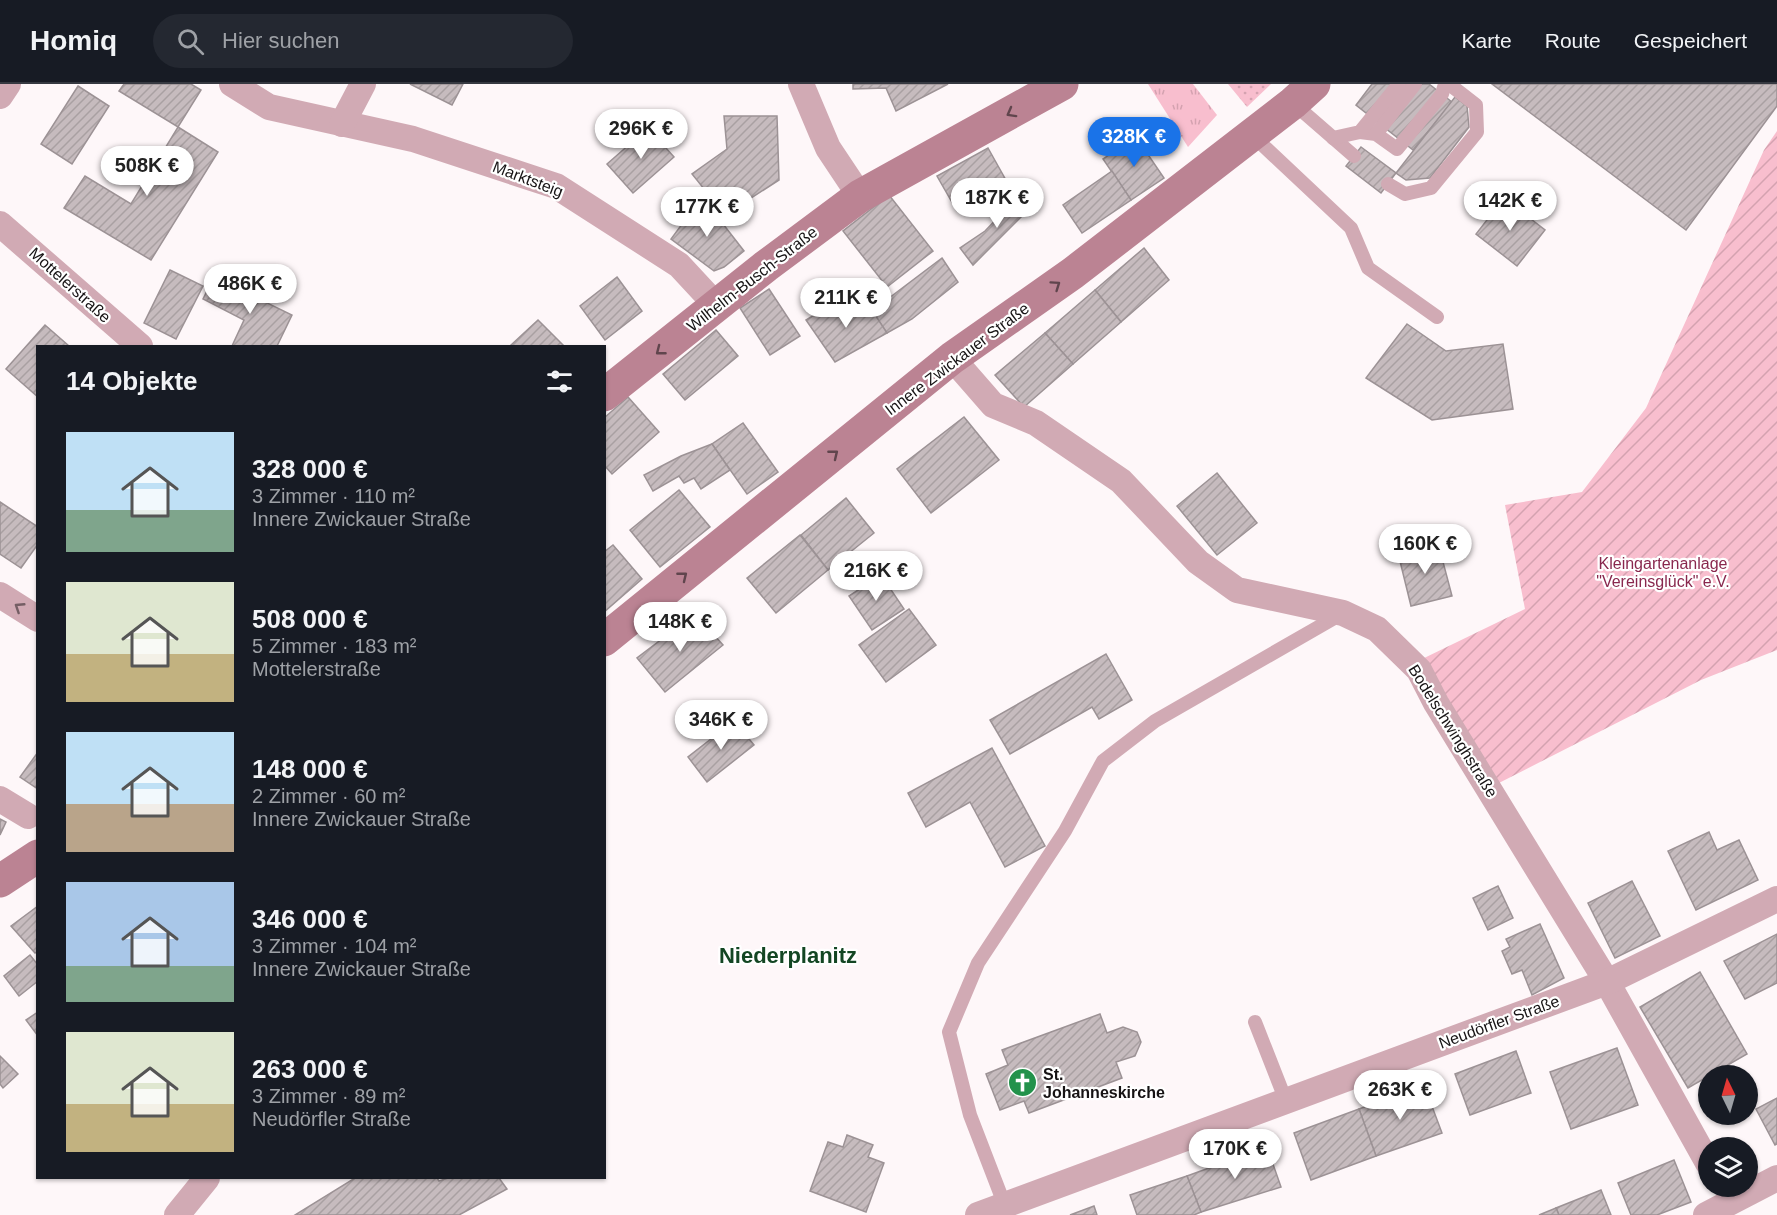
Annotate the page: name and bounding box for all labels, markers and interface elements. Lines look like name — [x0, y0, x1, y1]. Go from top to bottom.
search box — [153, 14, 573, 68]
text: Homiq — [30, 25, 117, 56]
icon: search — [174, 25, 207, 58]
text: Hier suchen — [222, 28, 340, 53]
text: Karte — [1462, 29, 1512, 52]
text: Route — [1545, 29, 1601, 52]
text: Gespeichert — [1634, 29, 1747, 52]
one-way arrow — [1007, 105, 1017, 117]
pin: 296K € — [592, 109, 690, 160]
text: 296K € — [609, 117, 673, 139]
pin: 328K € — [1085, 117, 1183, 168]
text: 328K € — [1102, 125, 1166, 147]
pin: 508K € — [98, 146, 196, 197]
text: 508K € — [115, 154, 179, 176]
street label: Marktsteig — [491, 158, 565, 200]
pin: 187K € — [948, 178, 1046, 229]
pin: 142K € — [1461, 181, 1559, 232]
text: 187K € — [965, 186, 1029, 208]
pin: 177K € — [658, 187, 756, 238]
text: 142K € — [1478, 189, 1542, 211]
text: 177K € — [675, 195, 739, 217]
street label: Wilhelm-Busch-Straße — [684, 223, 820, 335]
street label: Mottelerstraße — [26, 244, 114, 326]
pin: 486K € — [201, 264, 299, 315]
text: 486K € — [218, 272, 282, 294]
pin: 211K € — [797, 278, 895, 329]
one-way arrow — [1049, 281, 1060, 292]
text: 211K € — [814, 286, 878, 308]
street label: Innere Zwickauer Straße — [882, 299, 1032, 419]
one-way arrow — [655, 344, 666, 355]
icon: filters — [543, 365, 576, 398]
text: 14 Objekte — [66, 366, 198, 396]
one-way arrow — [828, 450, 839, 461]
text: 328 000 € — [252, 454, 368, 484]
icon: home — [114, 456, 186, 528]
text: 3 Zimmer · 110 m² — [252, 485, 415, 507]
text: Innere Zwickauer Straße — [252, 508, 471, 530]
pin: 160K € — [1376, 524, 1474, 575]
text: 160K € — [1393, 532, 1457, 554]
pin: 216K € — [827, 551, 925, 602]
park label: Kleingartenanlage "Vereinsglück" e.V. — [1596, 555, 1730, 590]
text: 216K € — [844, 559, 908, 581]
one-way arrow — [676, 573, 687, 584]
pin: 148K € — [631, 602, 729, 653]
one-way arrow — [15, 603, 26, 614]
text: 508 000 € — [252, 604, 368, 634]
icon: home — [114, 606, 186, 678]
text: 148K € — [648, 610, 712, 632]
text: 5 Zimmer · 183 m² — [252, 635, 416, 657]
text: Mottelerstraße — [252, 658, 381, 680]
street label: Bodelschwinghstraße — [1405, 662, 1501, 800]
pin: 346K € — [672, 700, 770, 751]
text: 346K € — [689, 708, 753, 730]
text: 148 000 € — [252, 754, 368, 784]
icon: home — [114, 756, 186, 828]
text: 2 Zimmer · 60 m² — [252, 785, 405, 807]
text: Innere Zwickauer Straße — [252, 808, 471, 830]
text: 346 000 € — [252, 904, 368, 934]
icon: home — [114, 906, 186, 978]
text: 3 Zimmer · 104 m² — [252, 935, 416, 957]
district label: Niederplanitz — [719, 943, 857, 968]
text: Innere Zwickauer Straße — [252, 958, 471, 980]
street label: Neudörfler Straße — [1436, 992, 1562, 1052]
text: 263 000 € — [252, 1054, 368, 1084]
icon: home — [114, 1056, 186, 1128]
north arrow — [1698, 1065, 1758, 1125]
map controls — [1698, 1065, 1758, 1197]
place label: St. Johanneskirche — [1043, 1066, 1165, 1101]
church icon: St. Johanneskirche — [1006, 1067, 1038, 1099]
pin: 263K € — [1351, 1070, 1449, 1121]
text: 263K € — [1368, 1078, 1432, 1100]
text: 3 Zimmer · 89 m² — [252, 1085, 405, 1107]
text: Neudörfler Straße — [252, 1108, 411, 1130]
pin: 170K € — [1186, 1129, 1284, 1180]
text: 170K € — [1203, 1137, 1267, 1159]
button: layers — [1698, 1137, 1758, 1197]

